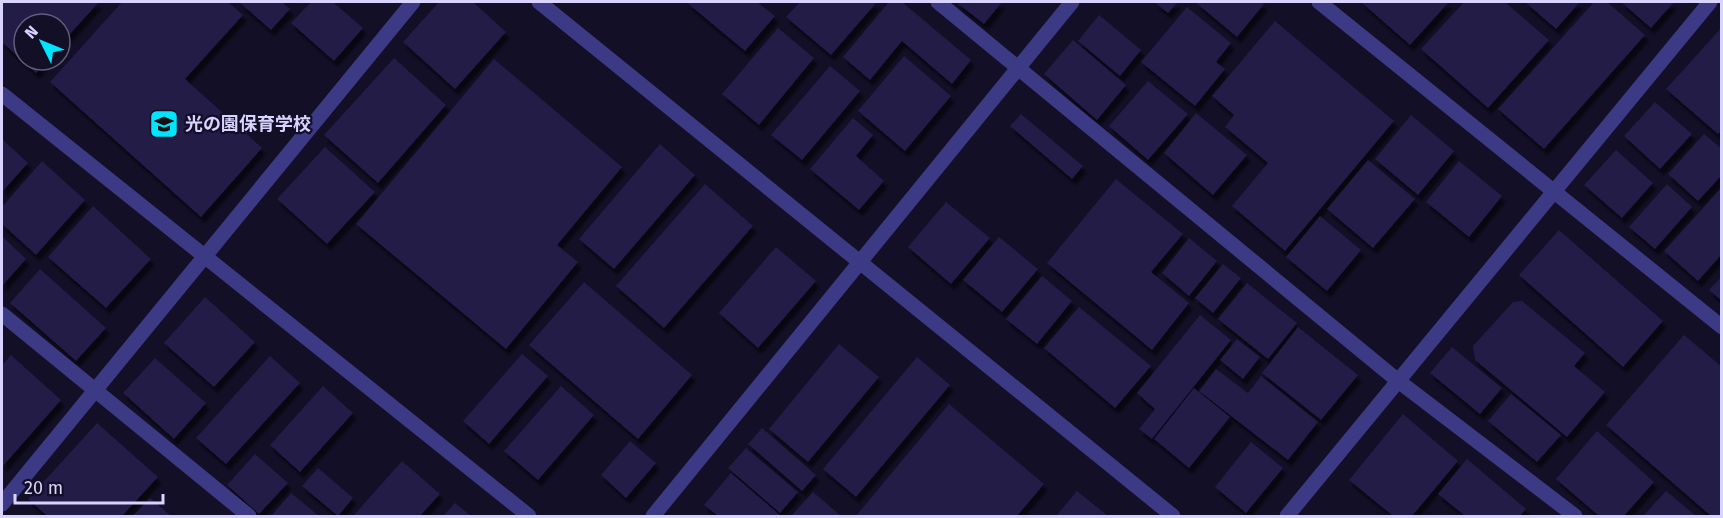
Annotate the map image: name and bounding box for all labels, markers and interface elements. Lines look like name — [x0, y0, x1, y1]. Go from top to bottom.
north arrow — [12, 12, 72, 72]
text: N — [21, 22, 42, 42]
school or university icon: 光の園保育学校 — [148, 108, 180, 140]
place label: 光の園保育学校 — [185, 113, 311, 135]
scale bar — [15, 467, 164, 505]
text: 20 m — [24, 477, 63, 499]

